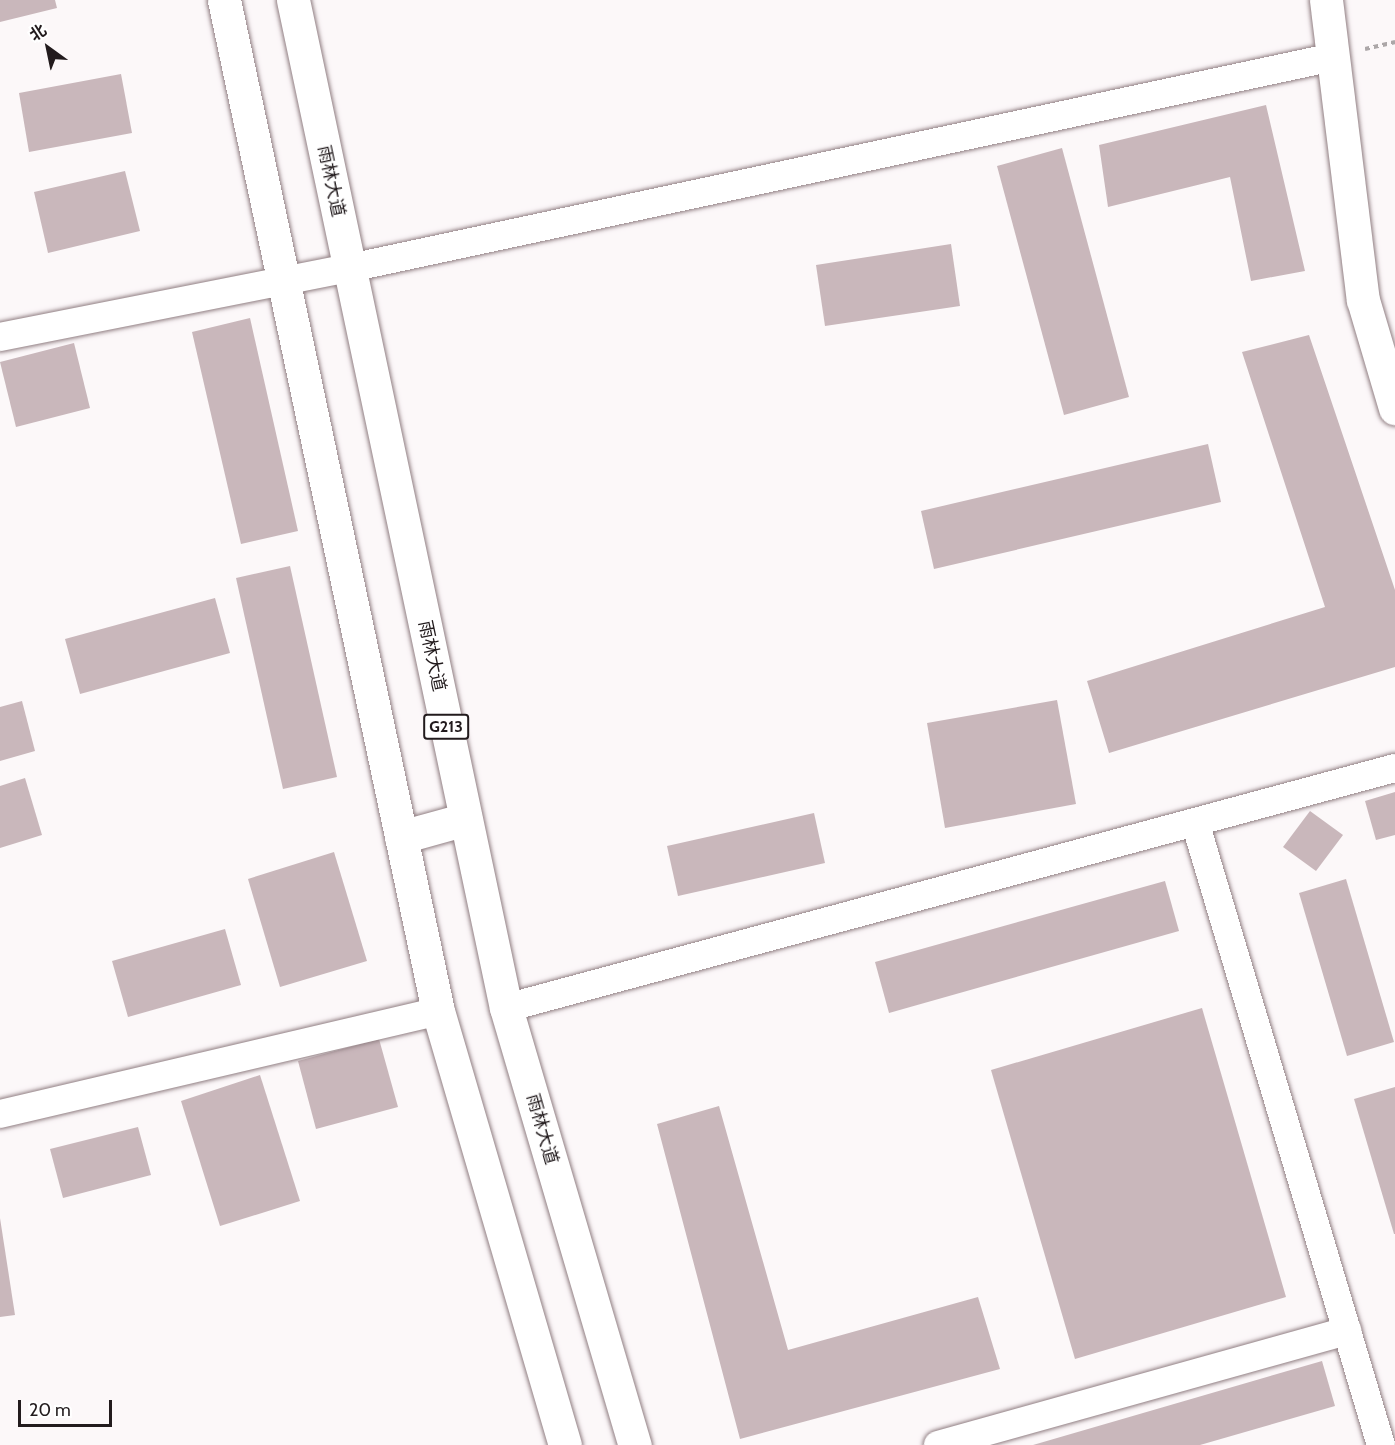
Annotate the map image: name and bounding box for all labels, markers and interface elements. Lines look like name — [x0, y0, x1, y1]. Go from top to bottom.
north arrow — [18, 18, 78, 78]
text: 北 — [26, 20, 50, 45]
street label: 雨林大道 — [313, 144, 349, 218]
street label: 雨林大道 — [414, 619, 450, 693]
road number: G213 — [422, 714, 470, 740]
street label: 雨林大道 — [522, 1091, 562, 1167]
scale bar — [21, 1388, 116, 1426]
text: 20 m — [29, 1399, 71, 1421]

